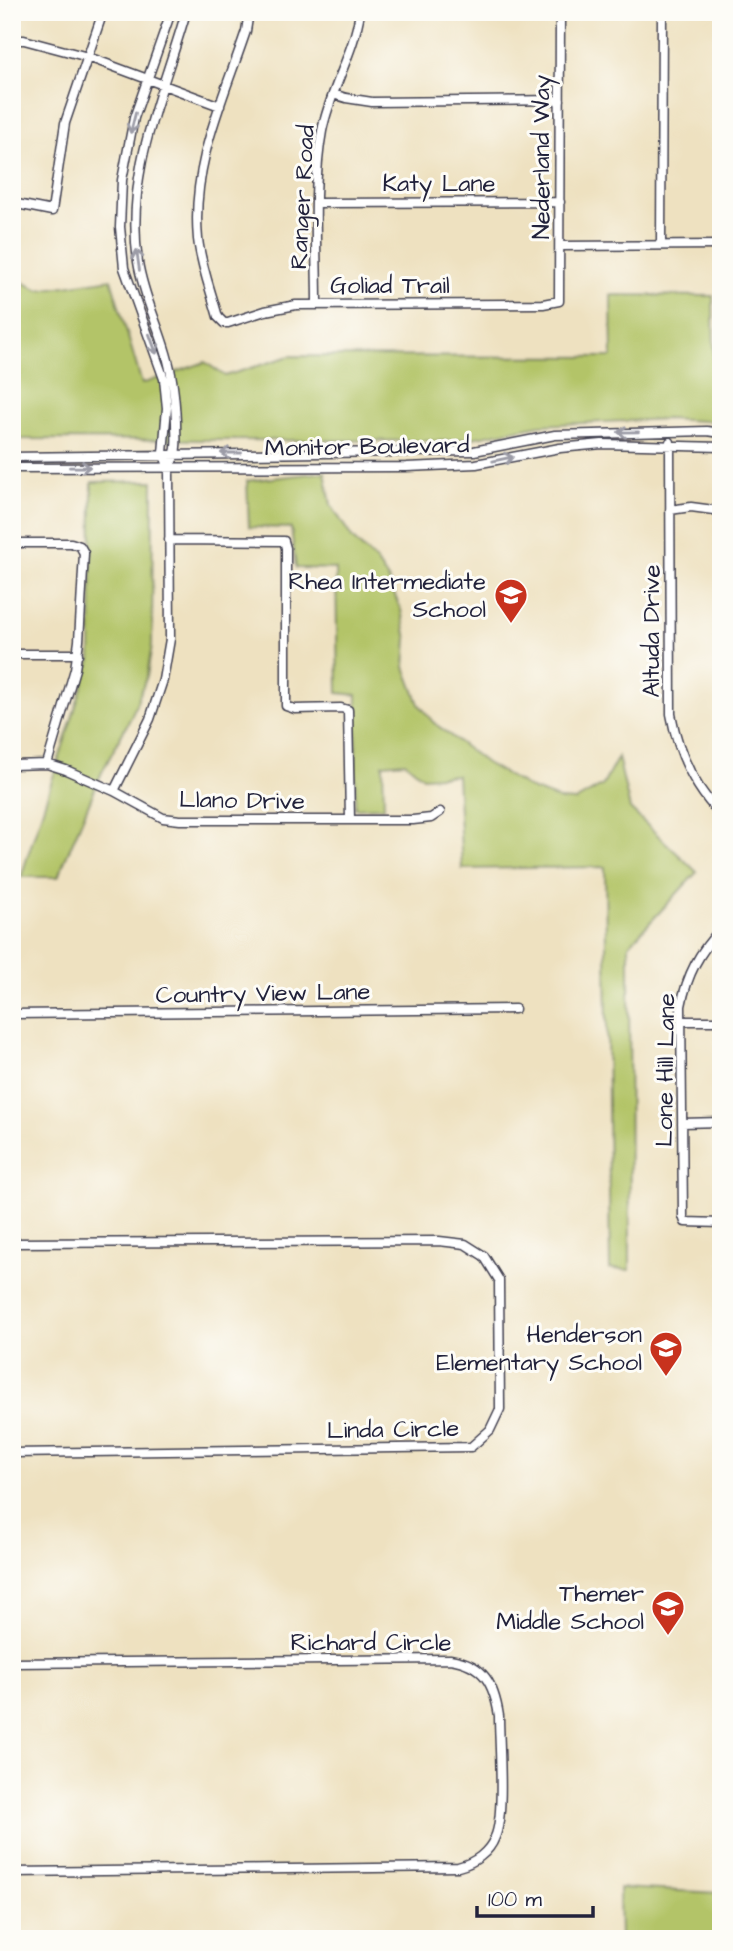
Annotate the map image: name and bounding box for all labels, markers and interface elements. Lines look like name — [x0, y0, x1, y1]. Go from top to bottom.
street label: Nederland Way — [525, 75, 560, 239]
one-way arrow — [126, 111, 139, 134]
street label: Ranger Road — [282, 124, 325, 270]
street label: Katy Lane — [382, 167, 496, 202]
one-way arrow — [132, 249, 145, 272]
street label: Goliad Trail — [330, 269, 450, 303]
one-way arrow — [147, 332, 160, 354]
one-way arrow — [617, 426, 640, 439]
street label: Monitor Boulevard — [264, 428, 470, 466]
one-way arrow — [220, 446, 243, 460]
one-way arrow — [491, 451, 514, 465]
one-way arrow — [69, 460, 92, 474]
street label: Altuda Drive — [635, 564, 669, 698]
place label: Rhea Intermediate School — [288, 565, 486, 627]
school or university icon: Rhea Intermediate School — [492, 576, 530, 625]
street label: Llano Drive — [179, 783, 305, 819]
street label: Country View Lane — [155, 975, 371, 1014]
street label: Lone Hill Lane — [648, 993, 684, 1147]
place label: Henderson Elementary School — [436, 1318, 642, 1381]
school or university icon: Henderson Elementary School — [647, 1329, 685, 1378]
street label: Linda Circle — [327, 1412, 459, 1448]
place label: Themer Middle School — [496, 1577, 644, 1639]
school or university icon: Themer Middle School — [649, 1588, 687, 1637]
street label: Richard Circle — [291, 1626, 452, 1660]
scale bar — [477, 1874, 593, 1918]
text: 100 m — [488, 1885, 543, 1914]

